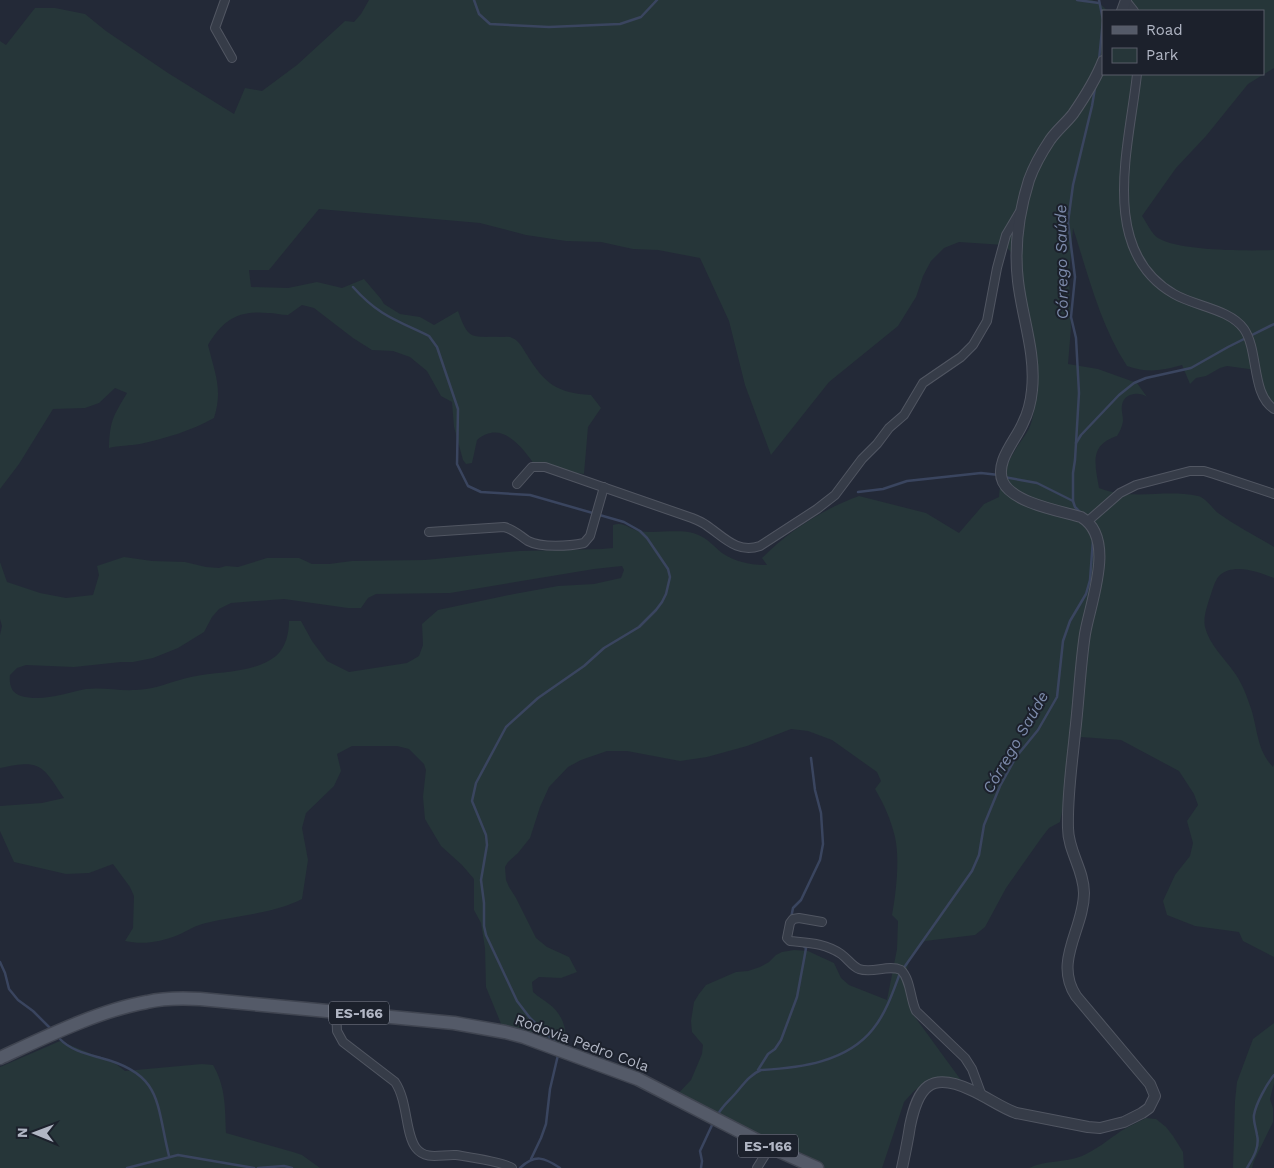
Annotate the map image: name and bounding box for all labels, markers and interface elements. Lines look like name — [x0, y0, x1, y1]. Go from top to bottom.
legend — [1102, 10, 1264, 75]
text: Road — [1146, 21, 1183, 39]
text: Park — [1146, 46, 1179, 64]
water label: Córrego Saúde — [1051, 204, 1072, 320]
water label: Córrego Saúde — [978, 688, 1052, 797]
road number: ES-166 — [329, 1001, 389, 1024]
street label: Rodovia Pedro Cola — [512, 1010, 652, 1076]
north arrow — [10, 1108, 60, 1158]
text: N — [14, 1127, 30, 1138]
road number: ES-166 — [738, 1134, 798, 1158]

